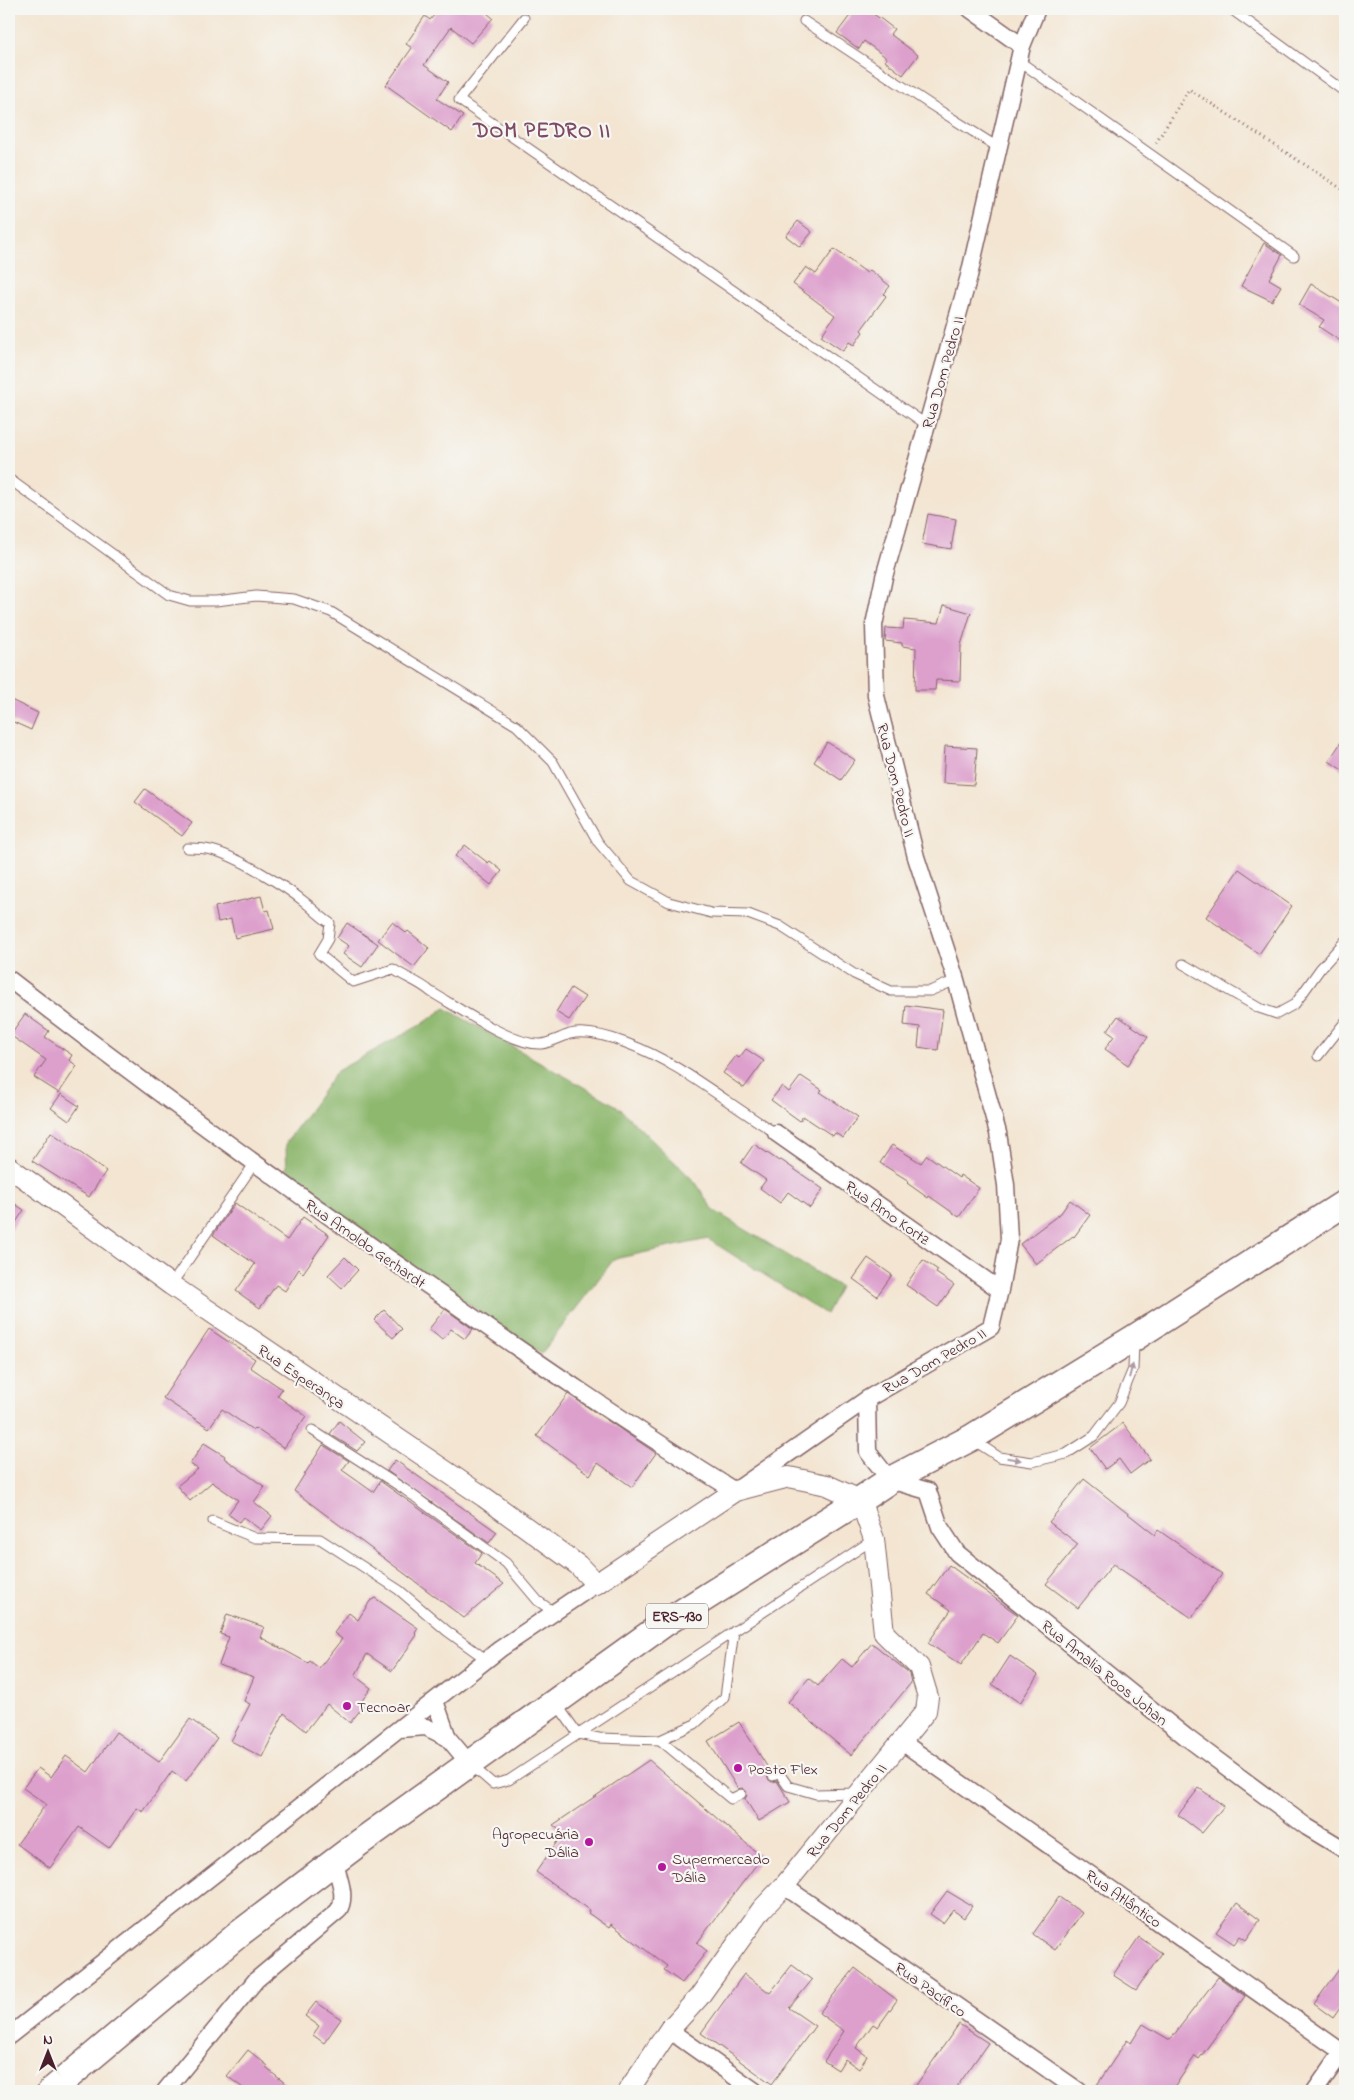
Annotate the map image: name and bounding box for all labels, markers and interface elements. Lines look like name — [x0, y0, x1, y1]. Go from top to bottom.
district label: DOM PEDRO II — [472, 117, 611, 147]
street label: Rua Dom Pedro II — [916, 313, 971, 432]
street label: Rua Dom Pedro II — [869, 721, 921, 840]
street label: Rua Arno Kortz — [840, 1175, 934, 1252]
street label: Rua Arnoldo Gerhardt — [299, 1194, 431, 1296]
street label: Rua Dom Pedro II — [879, 1322, 991, 1401]
street label: Rua Esperança — [252, 1339, 350, 1416]
one-way arrow — [1127, 1363, 1135, 1378]
one-way arrow — [1006, 1456, 1022, 1464]
road number: ERS-130 — [646, 1604, 708, 1628]
street label: Rua Amalia Roos Johan — [1035, 1615, 1172, 1732]
place label: Tecnoar — [357, 1696, 410, 1720]
marker: Tecnoar — [341, 1700, 353, 1712]
place label: Posto Flex — [748, 1758, 818, 1782]
street label: Rua Dom Pedro II — [802, 1758, 893, 1864]
marker: Posto Flex — [732, 1762, 744, 1774]
place label: Agropecuária Dália — [492, 1823, 579, 1865]
marker: Agropecuária Dália — [583, 1836, 595, 1848]
place label: Supermercado Dália — [671, 1848, 770, 1890]
marker: Supermercado Dália — [656, 1861, 668, 1873]
street label: Rua Atlântico — [1080, 1864, 1166, 1935]
street label: Rua Pacífico — [889, 1957, 971, 2024]
north arrow — [22, 2028, 72, 2078]
text: N — [43, 2030, 53, 2051]

